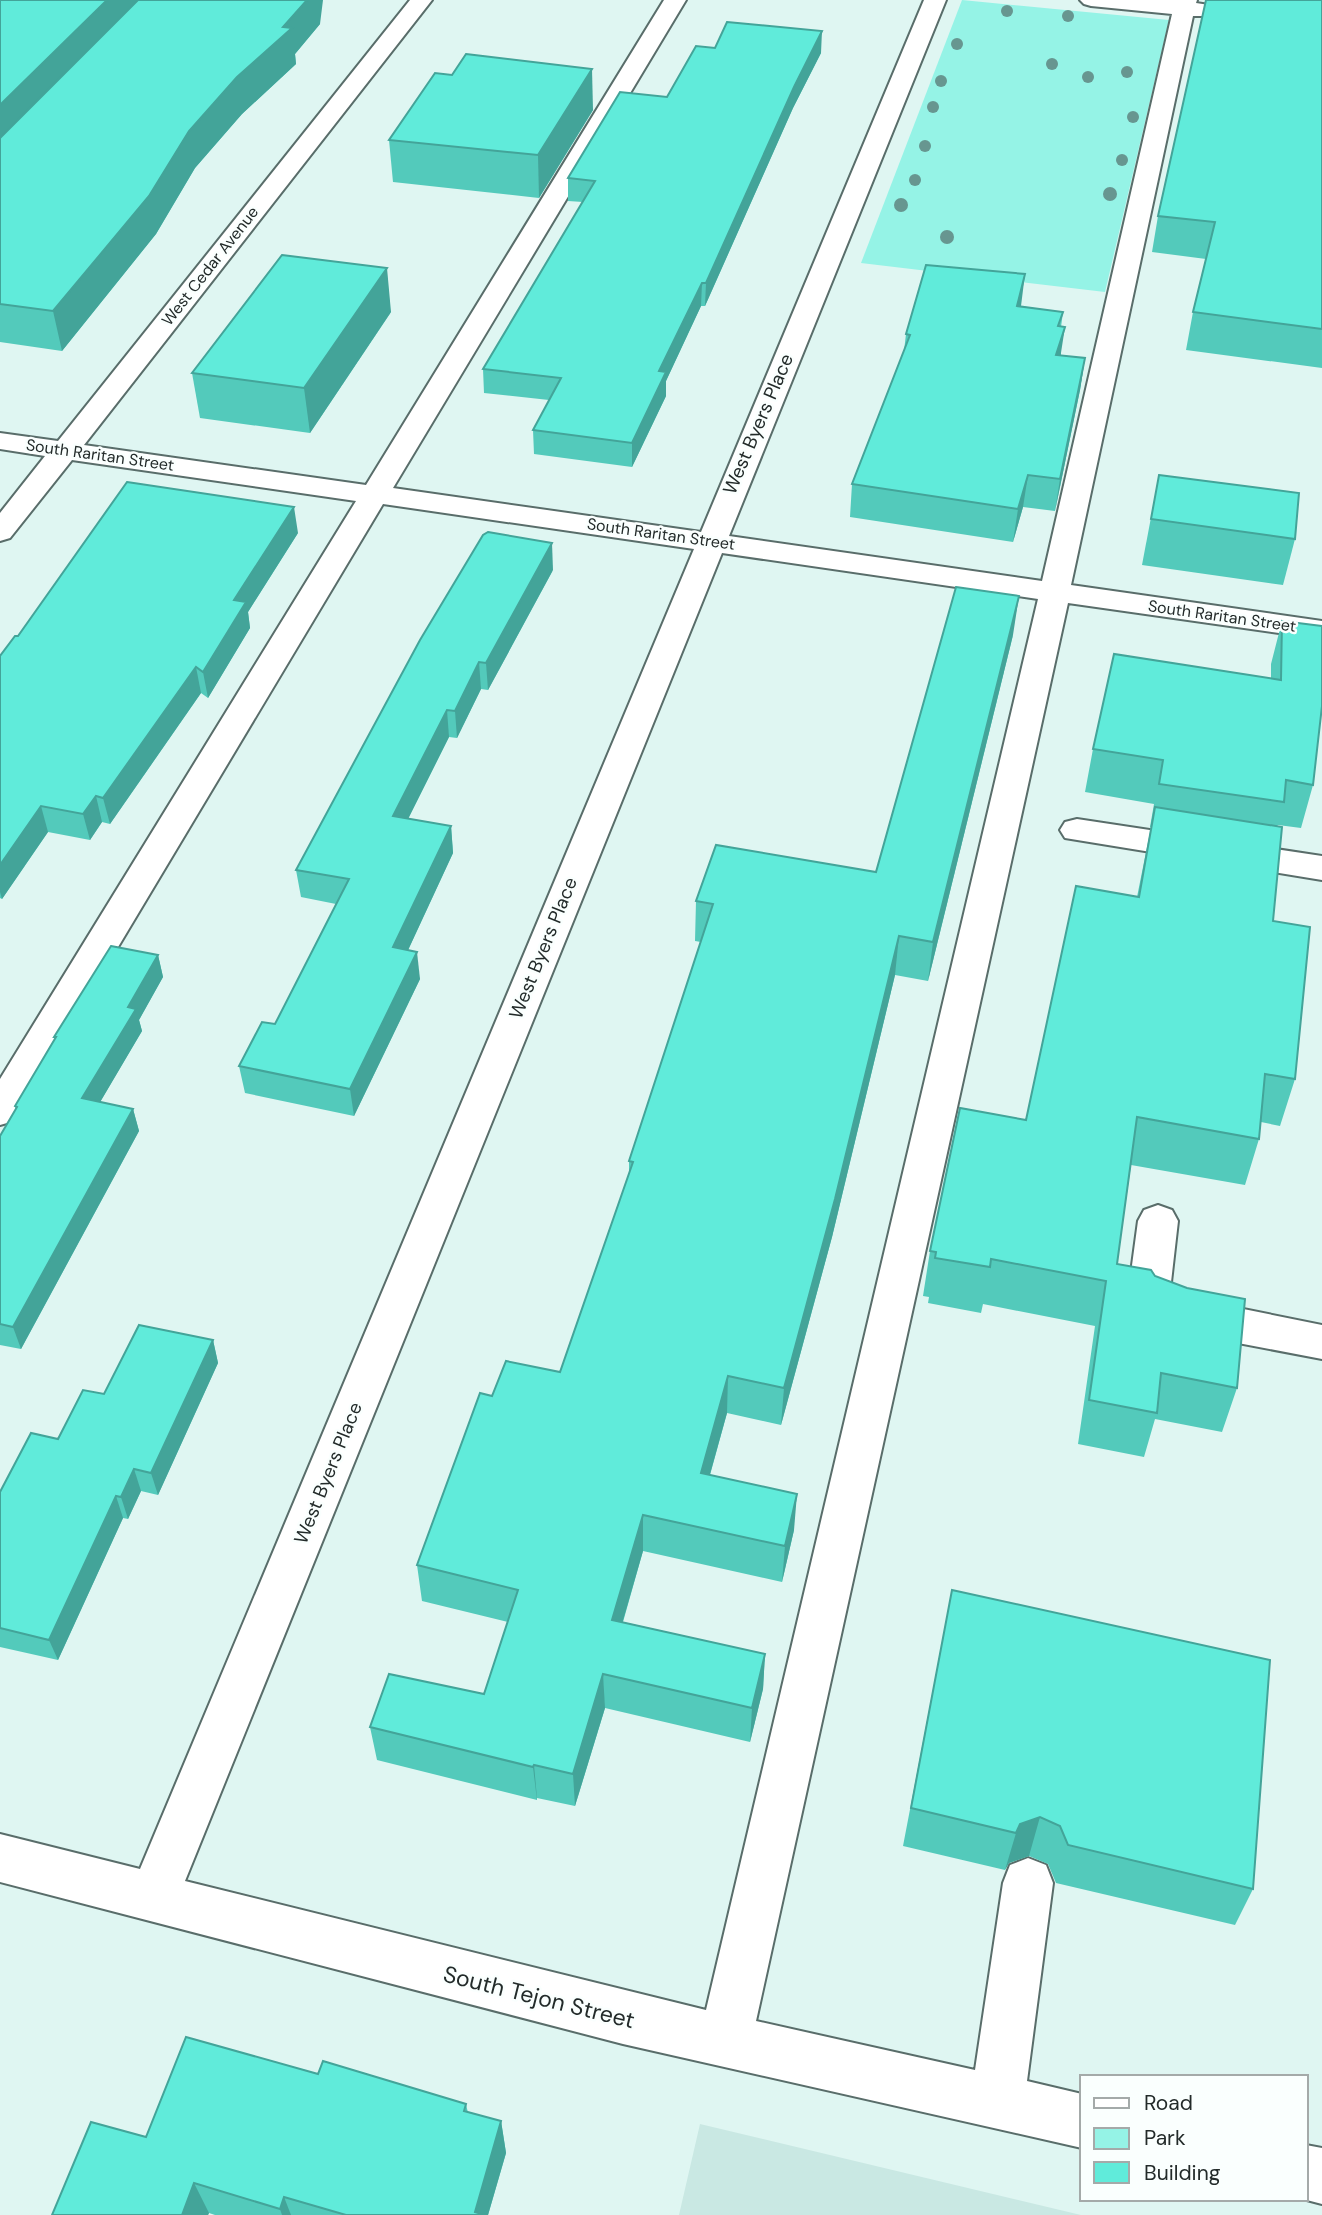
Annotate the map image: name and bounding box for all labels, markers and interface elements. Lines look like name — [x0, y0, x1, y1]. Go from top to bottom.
street label: West Cedar Avenue — [157, 202, 263, 330]
street label: West Byers Place — [717, 350, 799, 498]
street label: South Raritan Street — [25, 434, 175, 476]
street label: South Raritan Street — [586, 513, 736, 555]
street label: South Raritan Street — [1147, 595, 1297, 637]
street label: West Byers Place — [503, 873, 583, 1023]
street label: West Byers Place — [288, 1398, 368, 1548]
street label: South Tejon Street — [440, 1959, 638, 2035]
legend — [1080, 2075, 1308, 2201]
text: Road — [1144, 2089, 1193, 2117]
text: Park — [1144, 2124, 1186, 2152]
text: Building — [1144, 2159, 1221, 2187]

